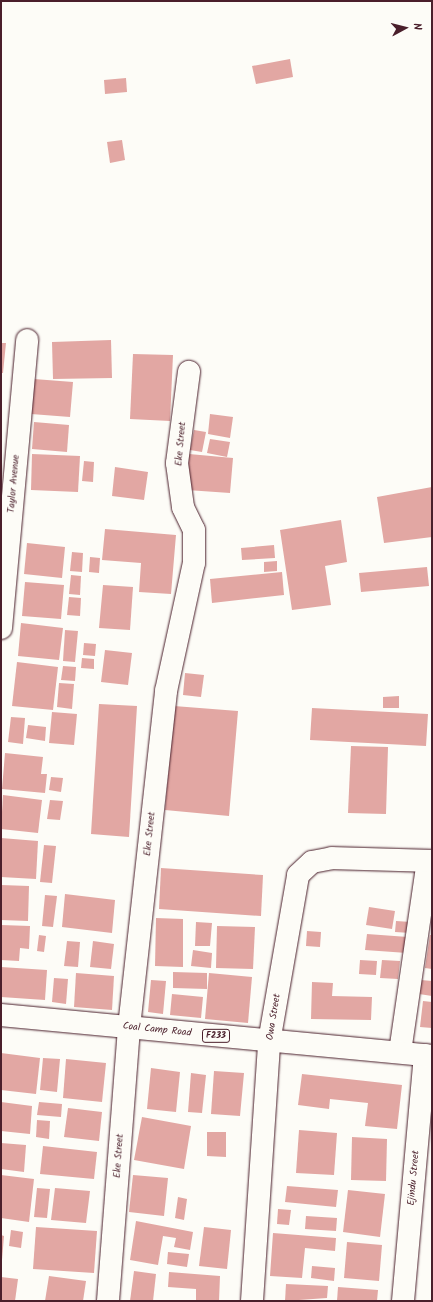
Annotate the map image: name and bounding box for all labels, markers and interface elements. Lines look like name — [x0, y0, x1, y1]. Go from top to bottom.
north arrow — [385, 8, 425, 48]
text: N — [408, 22, 426, 31]
street label: Eke Street — [173, 421, 189, 467]
street label: Taylor Avenue — [5, 454, 23, 514]
street label: Eke Street — [142, 811, 158, 857]
street label: Owa Street — [264, 993, 284, 1041]
street label: Coal Camp Road — [122, 1020, 192, 1040]
road number: F233 — [202, 1029, 230, 1043]
street label: Eke Street — [111, 1133, 127, 1179]
street label: Ejindu Street — [406, 1150, 422, 1206]

